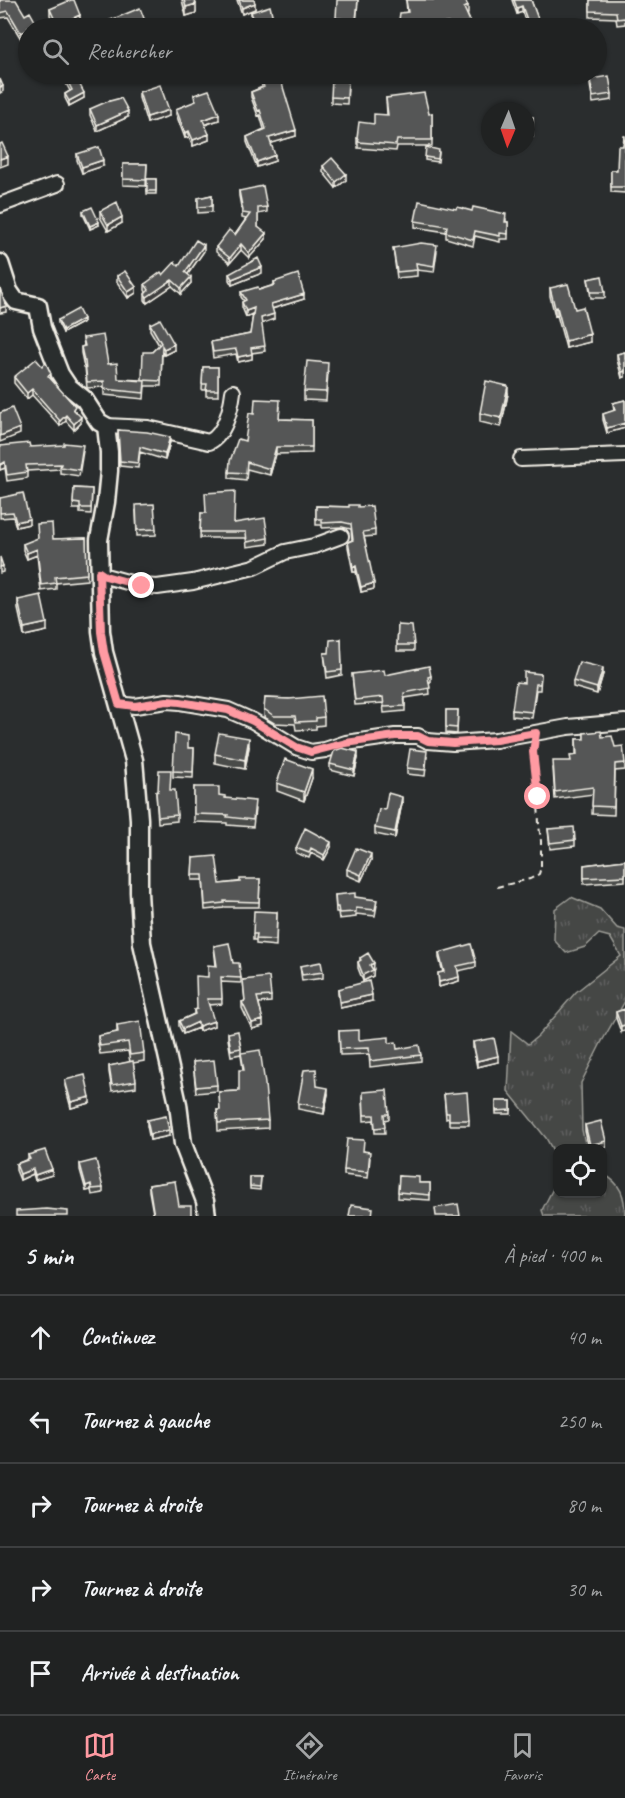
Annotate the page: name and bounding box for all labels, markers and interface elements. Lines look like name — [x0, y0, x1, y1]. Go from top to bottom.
search box — [18, 18, 607, 84]
icon: search — [39, 35, 72, 68]
text: Rechercher — [87, 37, 171, 65]
north arrow — [481, 102, 535, 156]
route end — [128, 572, 154, 598]
route start — [524, 783, 550, 809]
map controls — [553, 1144, 607, 1198]
button: locate — [553, 1144, 607, 1198]
text: 5 min — [24, 1239, 73, 1272]
text: À pied · 400 m — [504, 1243, 601, 1268]
icon: ahead — [24, 1321, 57, 1354]
text: Continuez — [81, 1323, 154, 1351]
text: 40 m — [567, 1325, 601, 1350]
icon: left — [24, 1405, 57, 1438]
text: Tournez à gauche — [81, 1407, 209, 1435]
text: 250 m — [558, 1409, 601, 1434]
icon: right — [24, 1489, 57, 1522]
text: Tournez à droite — [81, 1491, 201, 1519]
text: 80 m — [567, 1493, 601, 1518]
icon: right — [24, 1573, 57, 1606]
text: Tournez à droite — [81, 1575, 201, 1603]
text: 30 m — [567, 1577, 601, 1602]
icon: arrive — [24, 1657, 57, 1690]
text: Arrivée à destination — [81, 1659, 239, 1687]
tab: Carte — [83, 1729, 116, 1785]
tab: Itinéraire — [283, 1729, 337, 1785]
tab: Favoris — [503, 1729, 542, 1785]

